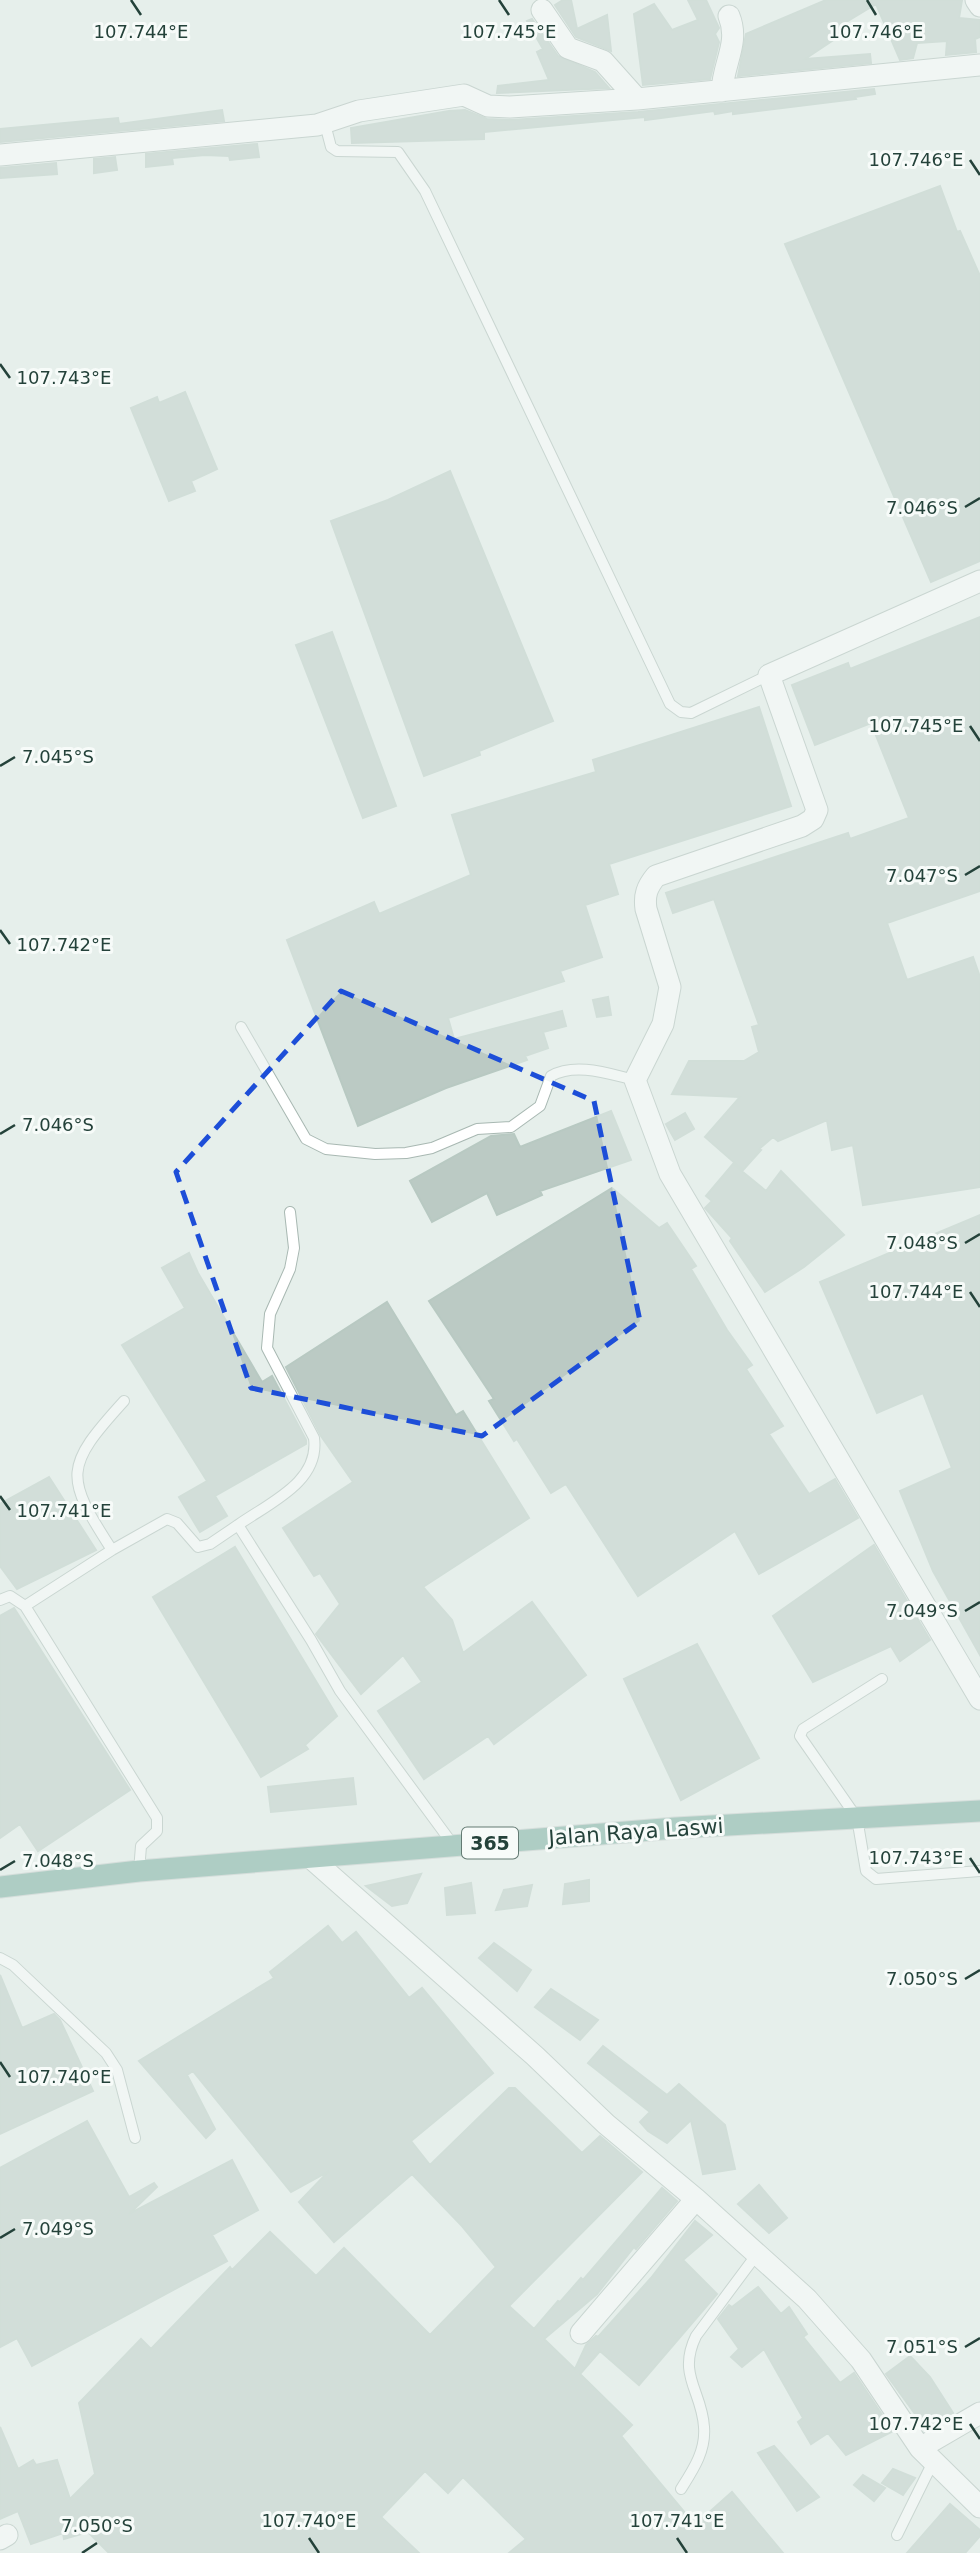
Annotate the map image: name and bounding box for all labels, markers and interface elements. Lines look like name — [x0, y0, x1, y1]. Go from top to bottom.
text: 107.744°E — [94, 21, 188, 42]
text: 107.745°E — [462, 21, 556, 42]
text: 107.746°E — [829, 21, 923, 42]
text: 107.746°E — [869, 149, 963, 170]
text: 107.743°E — [17, 367, 111, 388]
text: 7.046°S — [886, 497, 958, 518]
text: 107.745°E — [869, 715, 963, 736]
text: 7.045°S — [22, 746, 94, 767]
text: 7.047°S — [886, 865, 958, 886]
text: 107.742°E — [17, 934, 111, 955]
text: 7.046°S — [22, 1114, 94, 1135]
text: 7.048°S — [886, 1232, 958, 1253]
text: 107.744°E — [869, 1281, 963, 1302]
text: 107.741°E — [17, 1500, 111, 1521]
text: 7.049°S — [886, 1600, 958, 1621]
street label: Jalan Raya Laswi — [546, 1814, 724, 1850]
road number: 365 — [462, 1828, 518, 1858]
text: 107.743°E — [869, 1847, 963, 1868]
text: 7.048°S — [22, 1850, 94, 1871]
text: 7.050°S — [886, 1968, 958, 1989]
text: 107.740°E — [17, 2066, 111, 2087]
text: 7.049°S — [22, 2218, 94, 2239]
text: 7.051°S — [886, 2336, 958, 2357]
text: 107.742°E — [869, 2413, 963, 2434]
text: 107.740°E — [262, 2510, 356, 2531]
text: 107.741°E — [630, 2510, 724, 2531]
text: 7.050°S — [61, 2515, 133, 2536]

